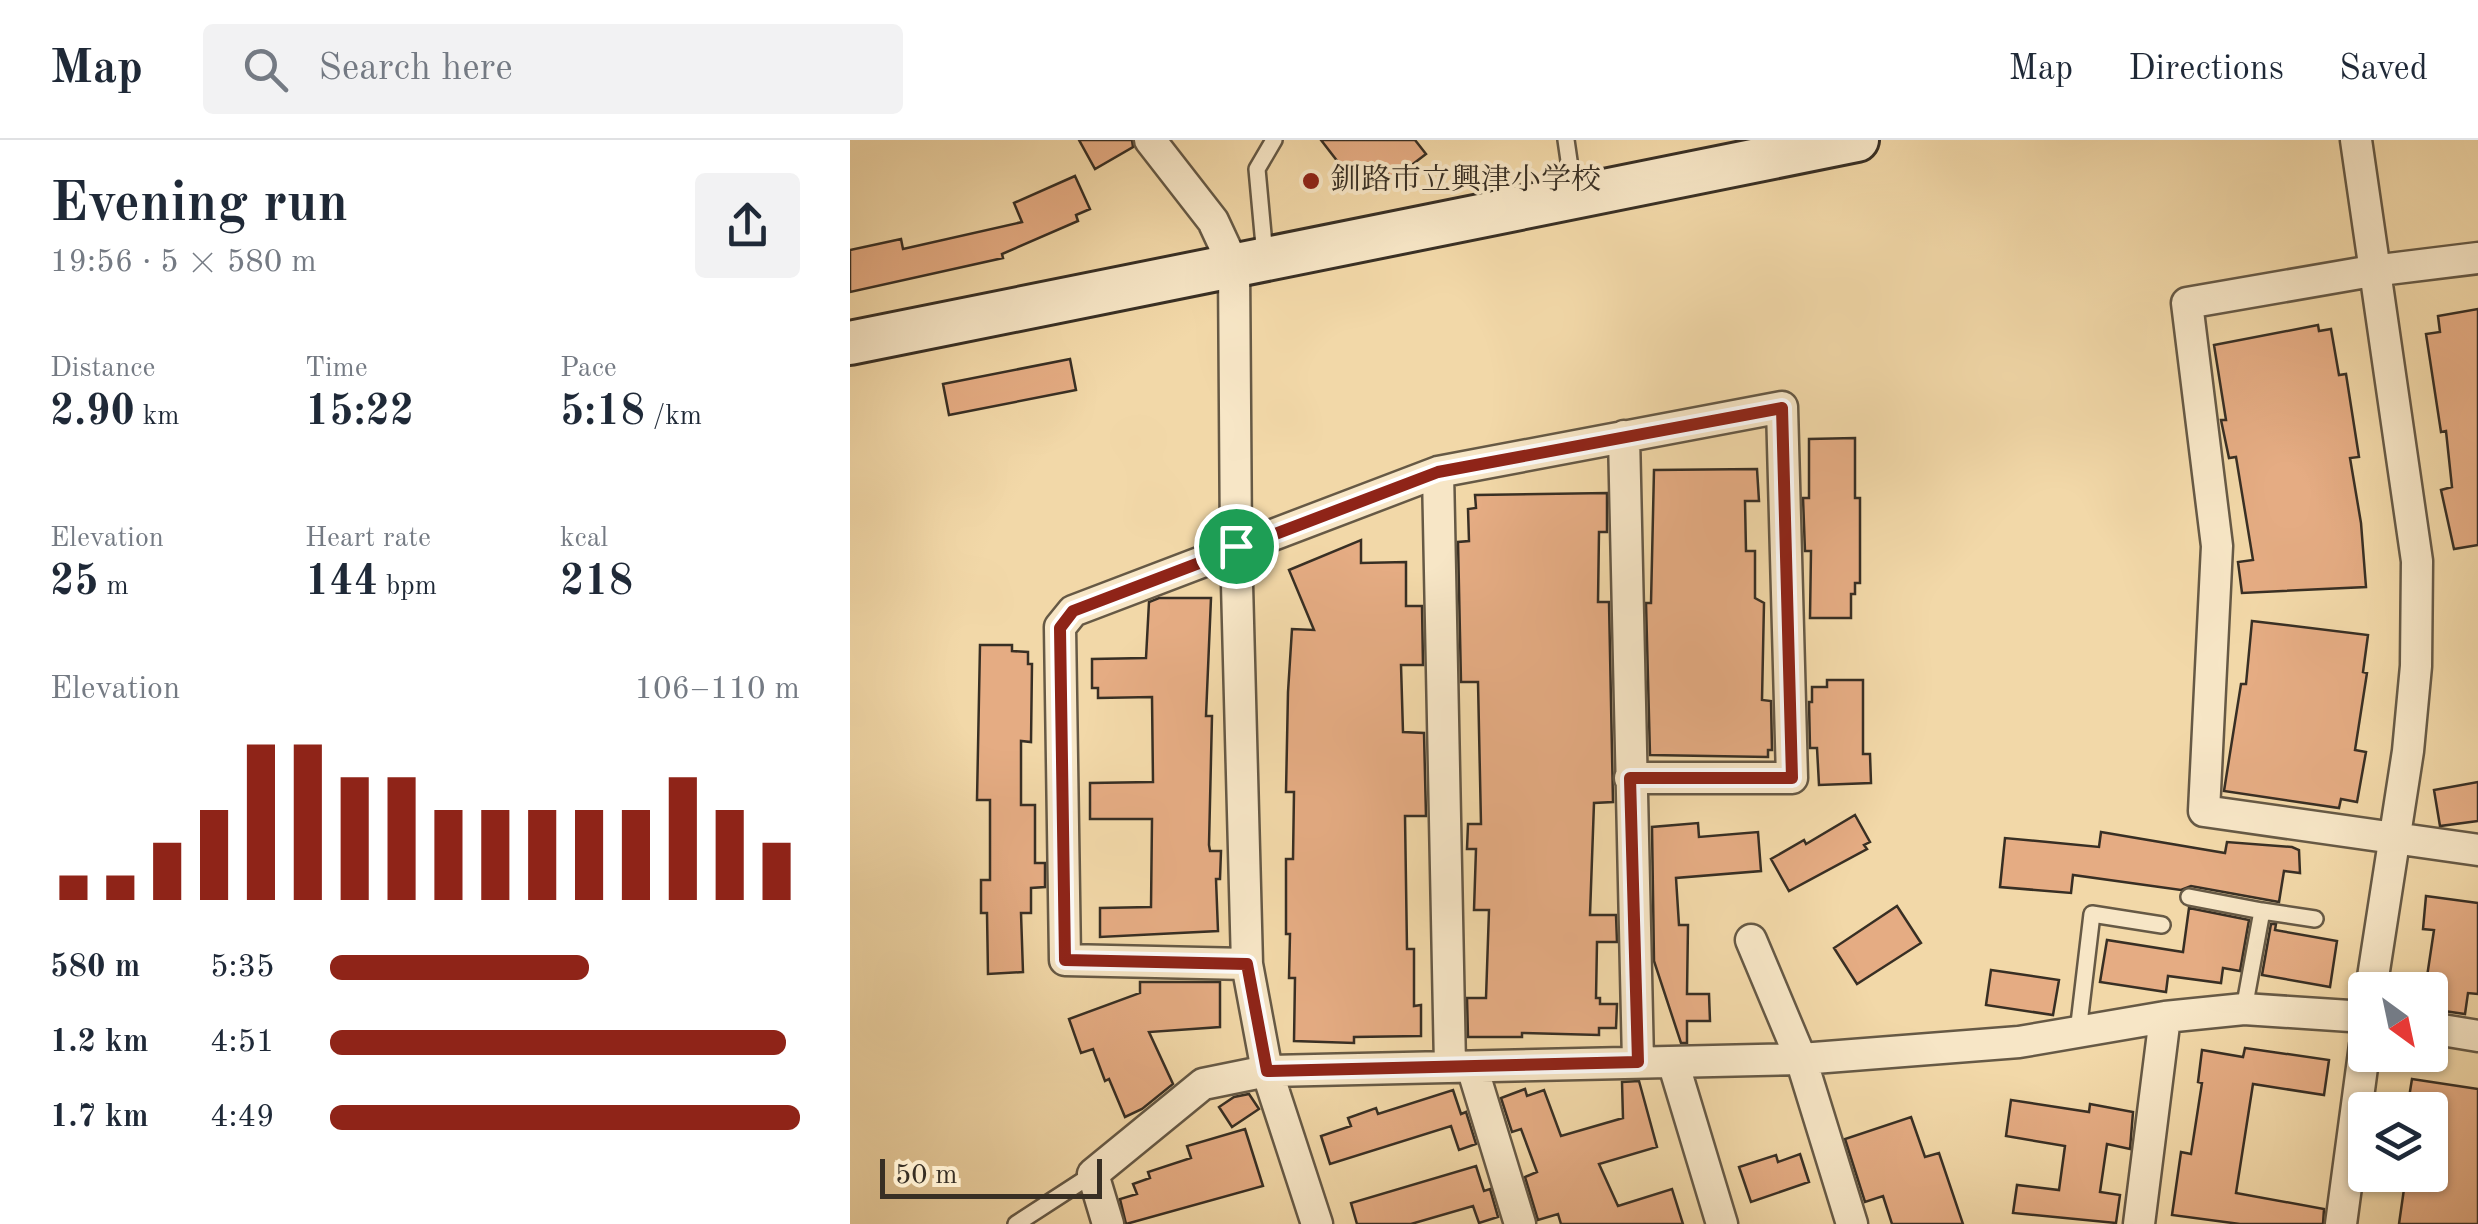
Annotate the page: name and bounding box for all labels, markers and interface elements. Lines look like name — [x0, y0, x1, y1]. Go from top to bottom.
search box — [203, 24, 903, 114]
icon: search — [238, 42, 293, 97]
text: Map — [50, 45, 143, 93]
text: Search here — [318, 50, 513, 88]
text: Map — [2008, 52, 2073, 87]
text: Directions — [2128, 52, 2284, 87]
text: Saved — [2339, 52, 2428, 87]
place label: 釧路市立興津小学校 — [1331, 163, 1601, 196]
marker: 釧路市立興津小学校 — [1300, 170, 1322, 192]
button: share — [695, 173, 800, 278]
text: Evening run — [50, 178, 348, 233]
text: 19:56 · 5 × 580 m — [50, 247, 317, 279]
text: Distance — [50, 355, 155, 383]
text: Time — [305, 355, 368, 383]
text: Pace — [560, 355, 617, 383]
text: 2.90 — [50, 392, 135, 434]
text: 15:22 — [305, 392, 414, 434]
text: 5:18 — [560, 392, 645, 434]
text: km — [135, 403, 179, 431]
text: /km — [645, 403, 702, 431]
pin — [1194, 504, 1279, 589]
icon: arrive — [1209, 519, 1264, 574]
text: Elevation — [50, 525, 164, 553]
text: Heart rate — [305, 525, 431, 553]
text: kcal — [560, 525, 608, 553]
text: 25 — [50, 562, 99, 604]
text: 144 — [305, 562, 378, 604]
text: 218 — [560, 562, 633, 604]
text: m — [99, 573, 129, 601]
text: bpm — [378, 573, 437, 601]
text: Elevation — [50, 674, 180, 706]
text: 106–110 m — [634, 674, 800, 706]
text: 580 m — [50, 952, 140, 984]
text: 5:35 — [210, 952, 275, 984]
north arrow — [2348, 972, 2448, 1072]
map controls — [2348, 972, 2448, 1192]
text: 1.2 km — [50, 1027, 149, 1059]
text: 4:51 — [210, 1027, 275, 1059]
button: layers — [2348, 1092, 2448, 1192]
text: 1.7 km — [50, 1102, 149, 1134]
text: 4:49 — [210, 1102, 275, 1134]
scale bar — [880, 1154, 1102, 1198]
text: 50 m — [895, 1162, 958, 1190]

